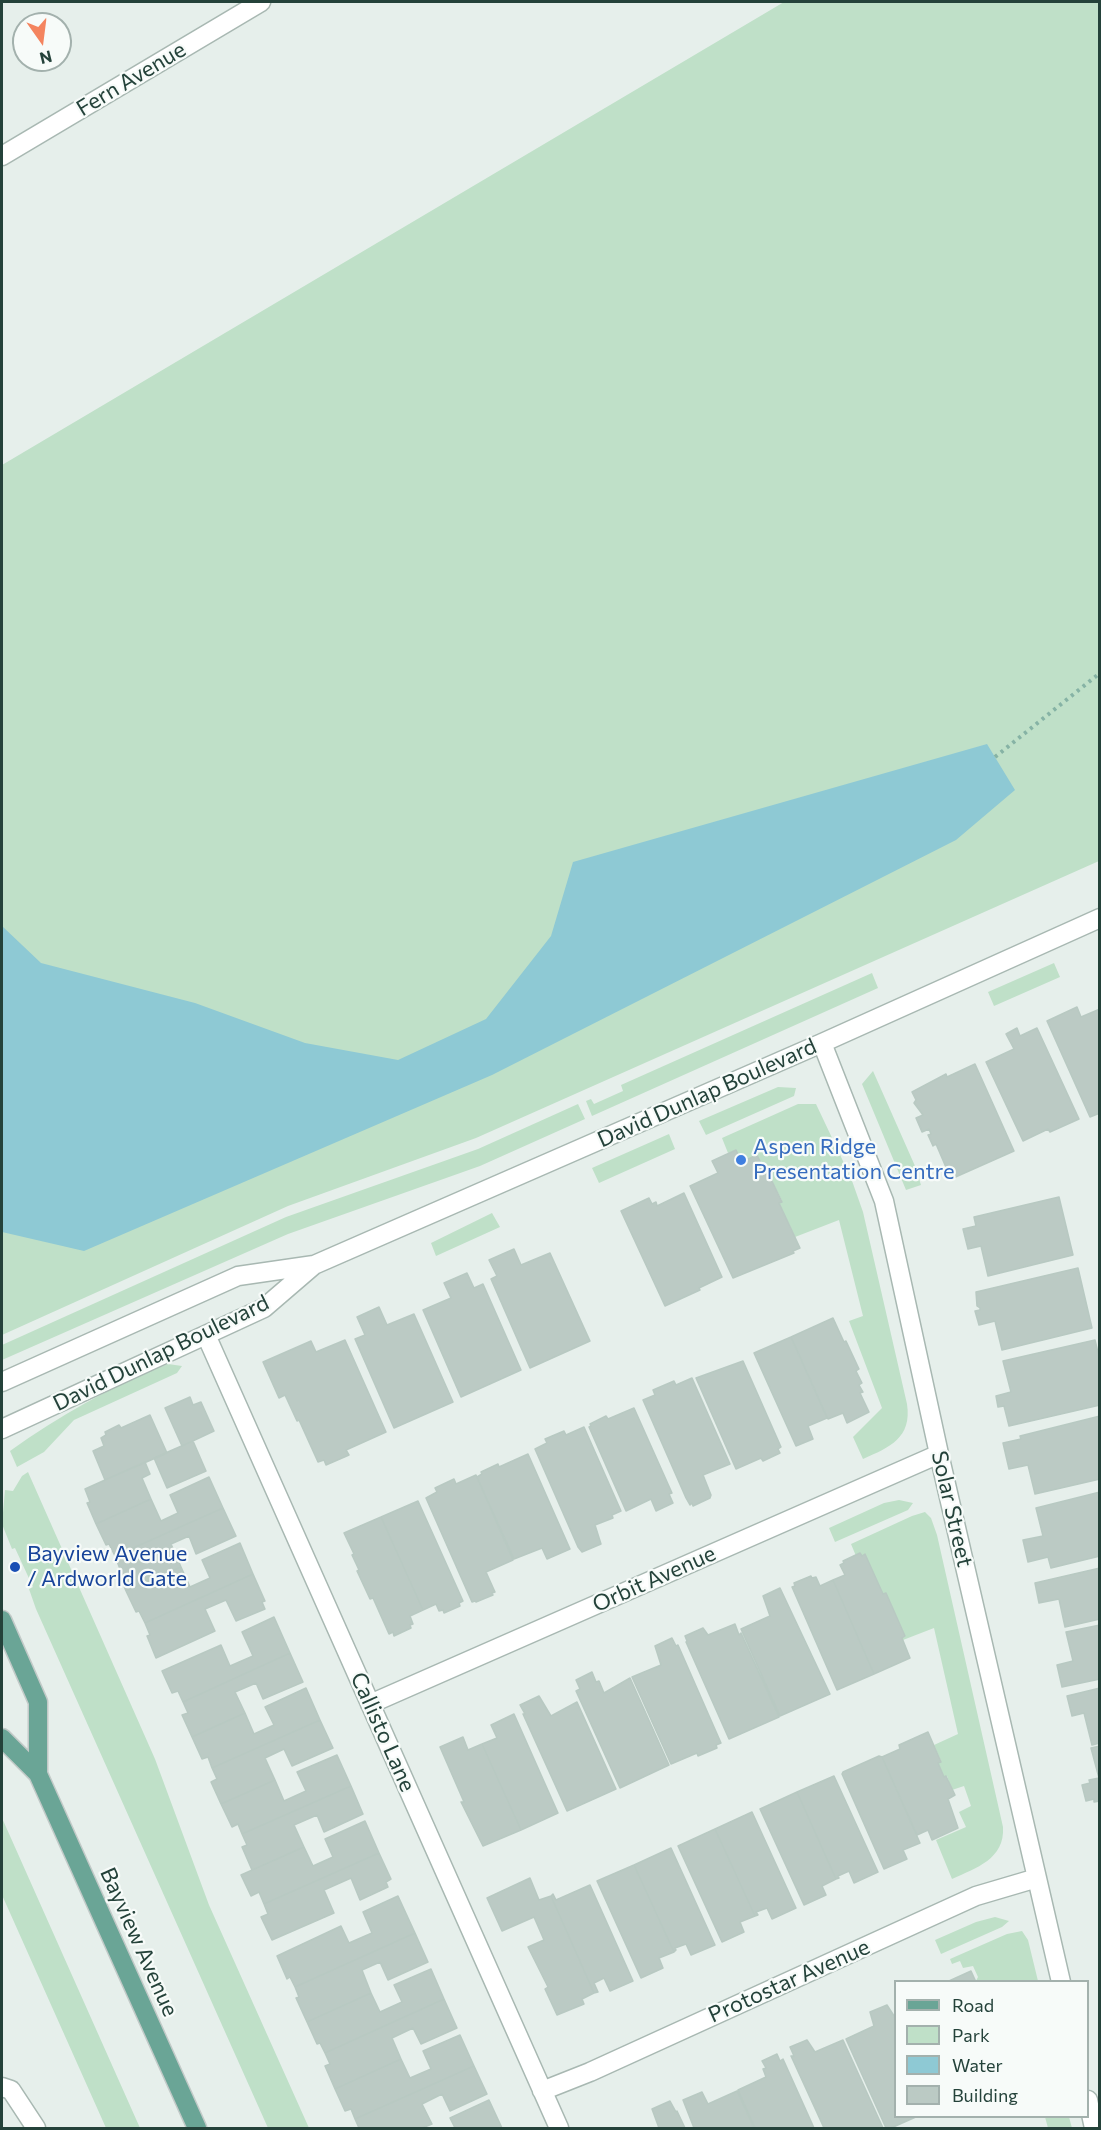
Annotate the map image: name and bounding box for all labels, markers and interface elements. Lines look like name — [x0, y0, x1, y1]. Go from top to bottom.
north arrow — [12, 12, 72, 72]
street label: Fern Avenue — [72, 36, 190, 122]
text: N — [38, 47, 54, 69]
street label: David Dunlap Boulevard — [593, 1033, 821, 1153]
place label: Aspen Ridge Presentation Centre — [753, 1134, 955, 1186]
marker: Aspen Ridge Presentation Centre — [734, 1153, 748, 1167]
street label: David Dunlap Boulevard — [49, 1289, 273, 1417]
street label: Solar Street — [926, 1448, 978, 1570]
street label: Orbit Avenue — [588, 1540, 720, 1618]
place label: Bayview Avenue / Ardworld Gate — [27, 1541, 187, 1592]
marker: Bayview Avenue / Ardworld Gate — [8, 1560, 22, 1574]
street label: Callisto Lane — [345, 1668, 421, 1796]
street label: Bayview Avenue — [94, 1863, 184, 2021]
street label: Protostar Avenue — [704, 1934, 874, 2028]
legend — [894, 1980, 1089, 2118]
text: Road — [952, 1994, 994, 2016]
text: Park — [952, 2024, 990, 2046]
text: Water — [952, 2054, 1003, 2076]
text: Building — [952, 2084, 1018, 2106]

